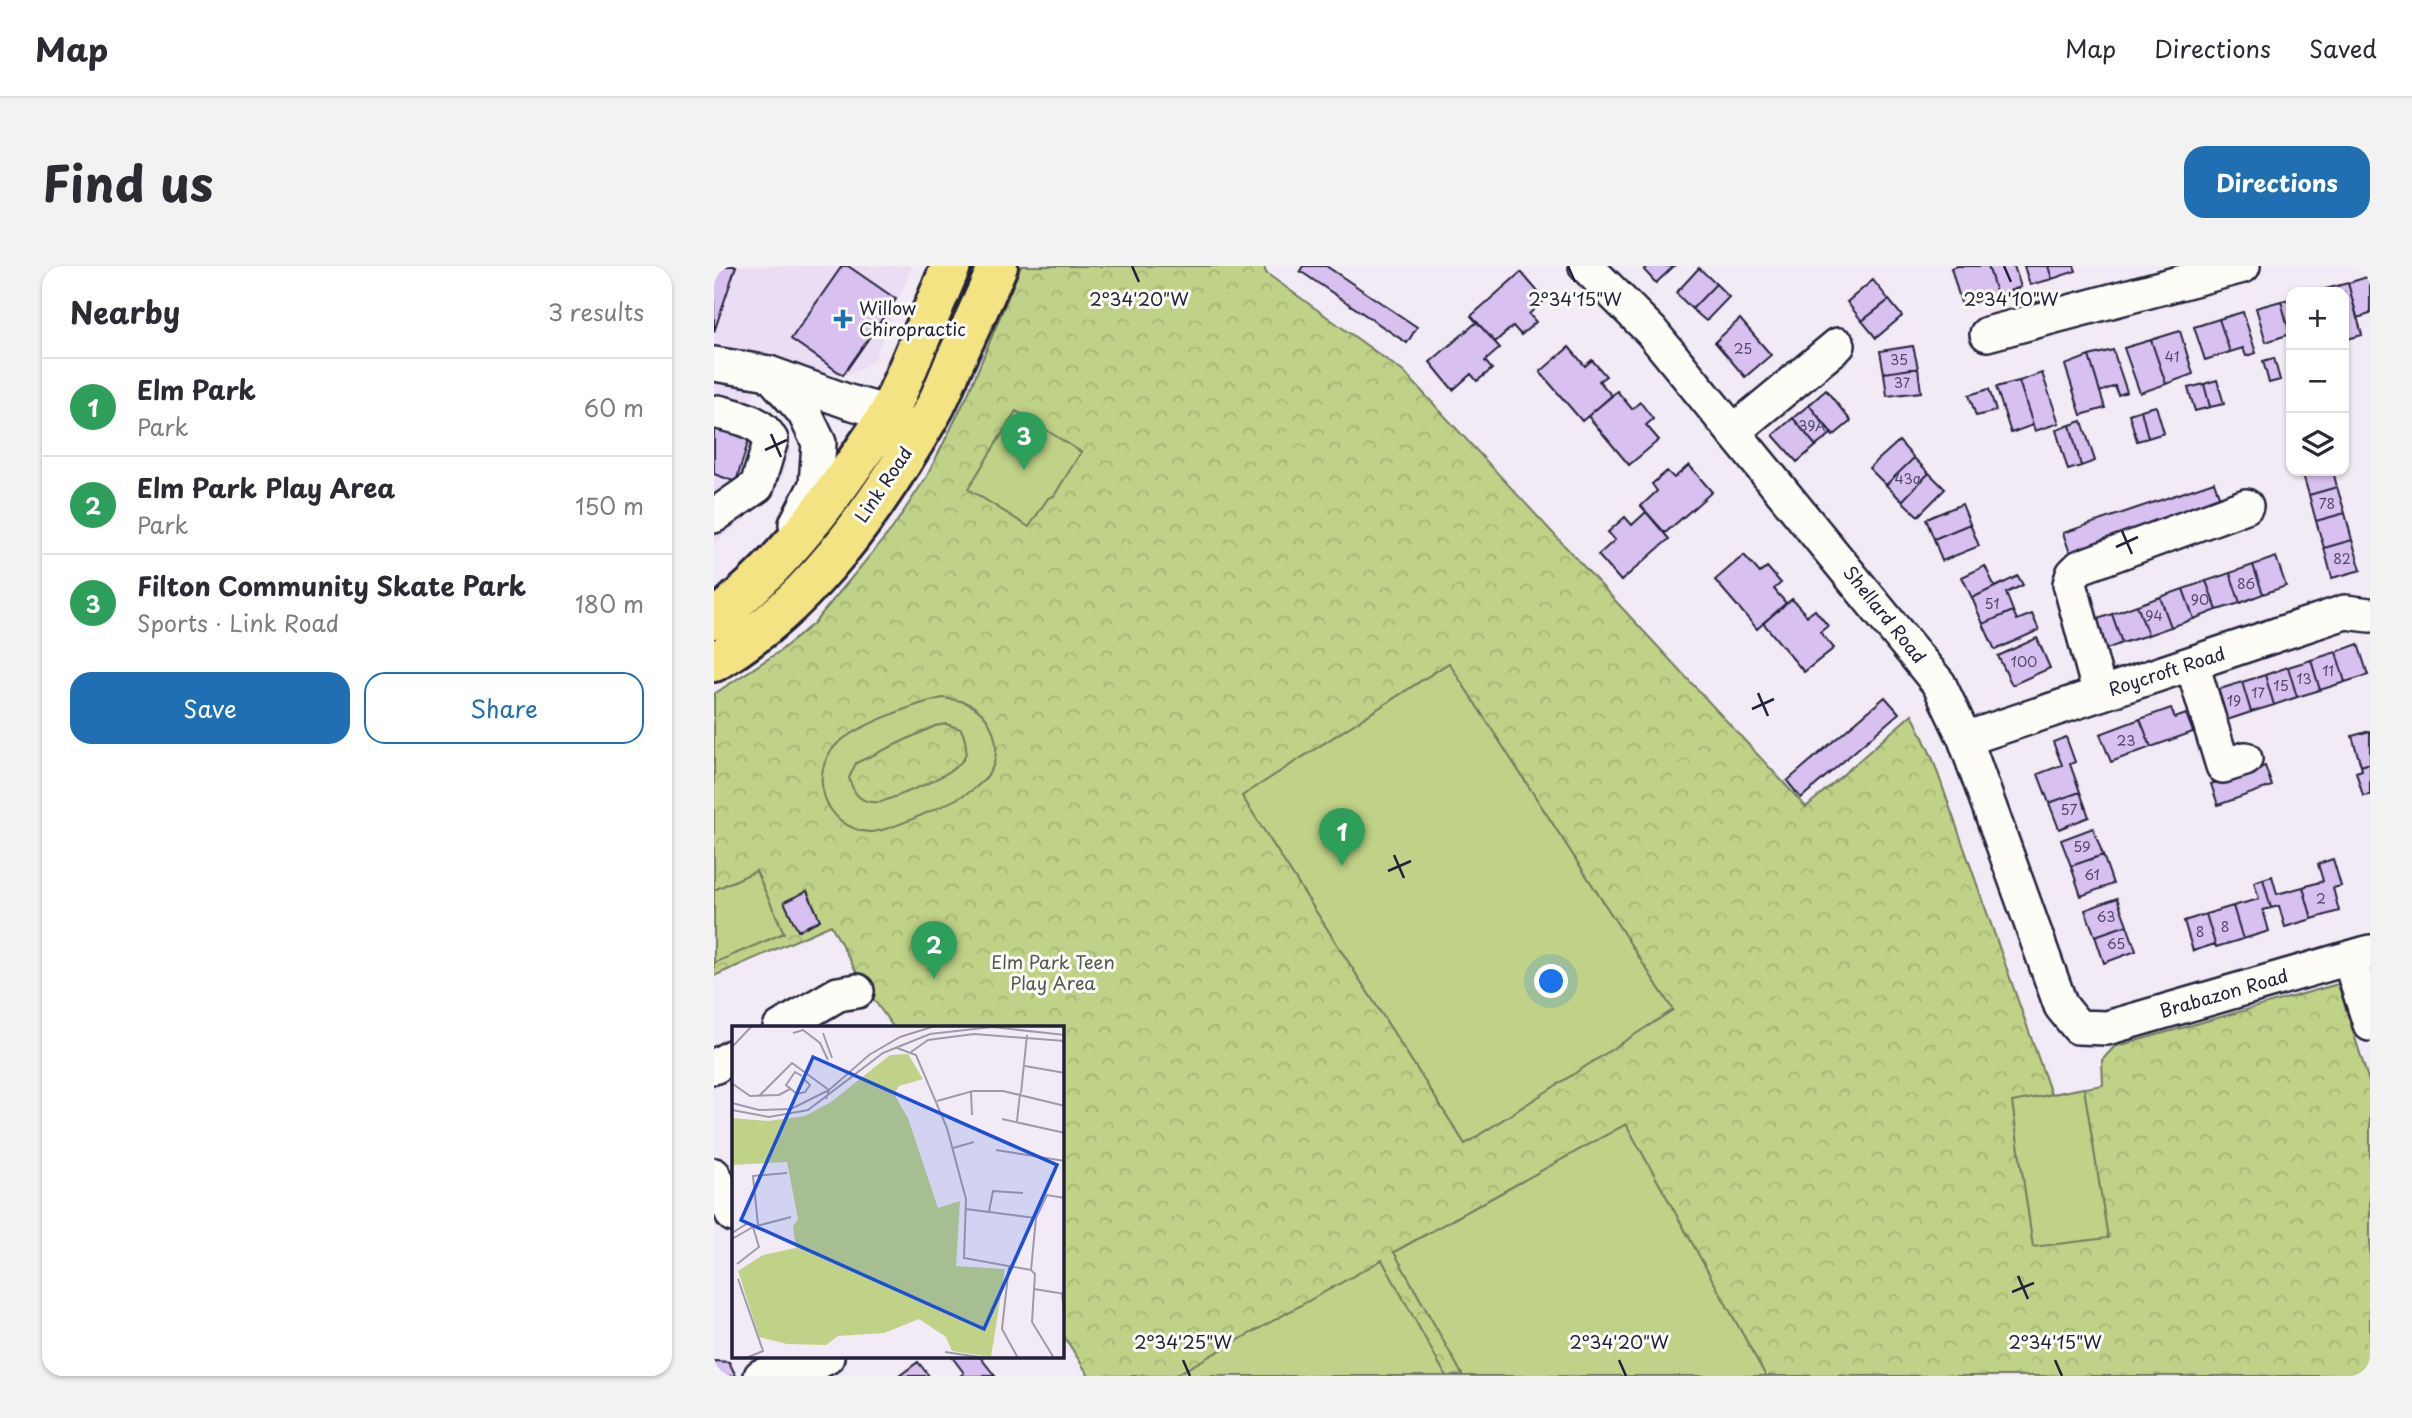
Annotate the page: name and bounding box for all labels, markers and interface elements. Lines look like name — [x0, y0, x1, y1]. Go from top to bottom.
text: Map — [35, 23, 108, 73]
text: Map — [2065, 30, 2116, 66]
text: Directions — [2154, 30, 2271, 66]
text: Saved — [2309, 30, 2377, 66]
text: Find us — [42, 145, 213, 219]
button: Directions — [2184, 146, 2370, 218]
text: 2°34'20"W — [1089, 285, 1189, 312]
text: 2°34'15"W — [1528, 285, 1622, 312]
text: 2°34'10"W — [1963, 285, 2059, 312]
map controls — [2286, 287, 2349, 476]
button: + — [2286, 287, 2349, 350]
text: Nearby — [70, 289, 180, 334]
text: 3 results — [548, 294, 644, 329]
place label: Willow Chiropractic — [859, 294, 966, 342]
marker: Willow Chiropractic — [833, 309, 853, 329]
house number: 25 — [1734, 338, 1752, 359]
house number: 41 — [2165, 346, 2179, 367]
house number: 35 — [1890, 349, 1908, 370]
button: − — [2286, 350, 2349, 413]
text: Elm Park — [137, 370, 256, 409]
house number: 37 — [1894, 372, 1911, 393]
text: 1 — [88, 390, 99, 425]
text: 60 m — [584, 390, 644, 425]
text: Park — [137, 409, 188, 444]
pin: 3 — [1001, 412, 1047, 470]
button: layers — [2286, 413, 2349, 476]
house number: 39A — [1798, 415, 1826, 436]
street label: Link Road — [847, 441, 918, 527]
text: Elm Park Play Area — [137, 468, 395, 507]
house number: 43a — [1895, 468, 1922, 489]
text: 2 — [85, 488, 101, 523]
text: 150 m — [575, 488, 644, 523]
house number: 78 — [2319, 493, 2335, 514]
text: Park — [137, 507, 188, 542]
house number: 82 — [2333, 548, 2351, 569]
street label: Shellard Road — [1837, 559, 1933, 669]
text: Filton Community Skate Park — [137, 566, 526, 605]
house number: 86 — [2237, 573, 2255, 594]
text: 3 — [85, 586, 101, 621]
text: 180 m — [575, 586, 644, 621]
house number: 90 — [2191, 589, 2209, 610]
house number: 51 — [1985, 593, 1999, 614]
text: Sports · Link Road — [137, 605, 339, 640]
house number: 94 — [2145, 605, 2163, 626]
street label: Roycroft Road — [2105, 639, 2228, 702]
house number: 100 — [2011, 651, 2037, 672]
house number: 11 — [2322, 660, 2334, 681]
house number: 13 — [2296, 668, 2312, 689]
button: Save — [70, 672, 350, 744]
button: Share — [364, 672, 644, 744]
house number: 15 — [2273, 675, 2289, 696]
house number: 17 — [2251, 682, 2265, 703]
house number: 19 — [2227, 690, 2241, 711]
house number: 23 — [2117, 730, 2135, 751]
house number: 57 — [2061, 799, 2077, 820]
pin: 1 — [1319, 808, 1365, 866]
house number: 59 — [2073, 836, 2091, 857]
house number: 61 — [2084, 864, 2100, 885]
house number: 2 — [2316, 888, 2326, 909]
house number: 63 — [2097, 906, 2115, 927]
house number: 8 — [2221, 916, 2229, 937]
pin: 2 — [911, 921, 957, 979]
house number: 8 — [2196, 921, 2204, 942]
house number: 65 — [2107, 933, 2125, 954]
park label: Elm Park Teen Play Area — [991, 948, 1115, 996]
street label: Brabazon Road — [2156, 961, 2291, 1024]
your location — [1534, 964, 1568, 998]
inset map — [732, 1026, 1064, 1358]
text: 2°34'25"W — [1134, 1328, 1232, 1355]
text: 2°34'20"W — [1569, 1328, 1669, 1355]
text: 2°34'15"W — [2008, 1328, 2102, 1355]

